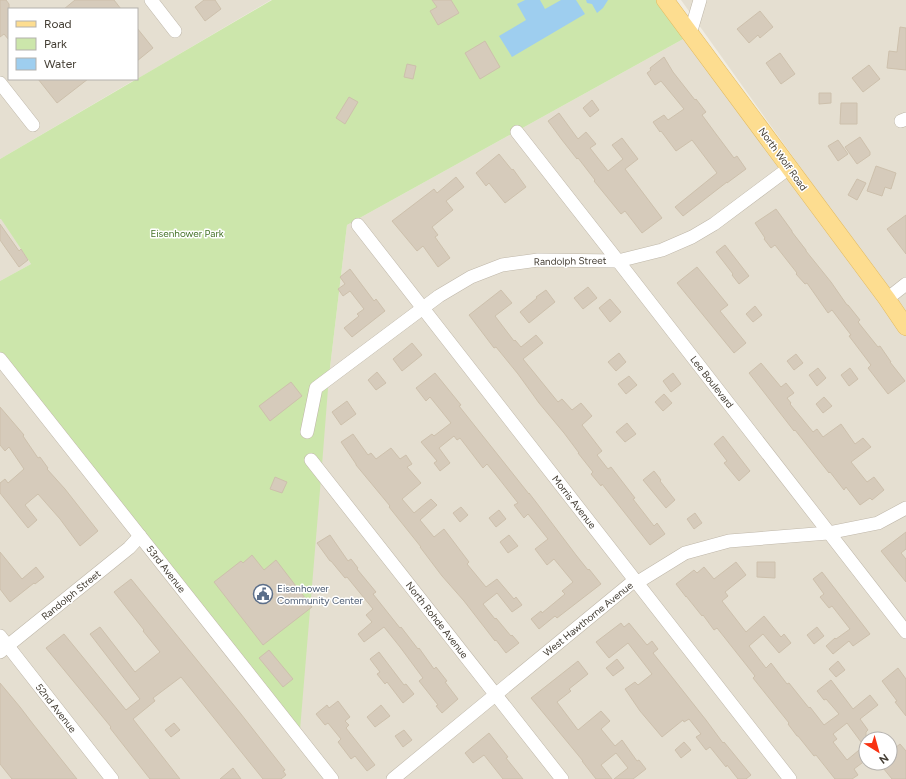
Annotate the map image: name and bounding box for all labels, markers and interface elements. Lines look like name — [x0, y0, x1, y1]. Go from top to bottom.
legend — [8, 8, 138, 80]
text: Road — [44, 17, 72, 31]
text: Park — [44, 37, 67, 51]
text: Water — [44, 57, 76, 71]
street label: North Wolf Road — [756, 125, 810, 193]
park label: Eisenhower Park — [150, 227, 224, 240]
street label: Randolph Street — [534, 254, 607, 268]
street label: Lee Boulevard — [687, 353, 737, 411]
street label: Morris Avenue — [549, 473, 599, 532]
street label: 53rd Avenue — [143, 543, 189, 596]
street label: Randolph Street — [39, 567, 104, 623]
street label: West Hawthorne Avenue — [540, 578, 636, 659]
street label: North Rohde Avenue — [403, 579, 471, 661]
place label: Eisenhower Community Center — [277, 582, 363, 607]
public building icon: Eisenhower Community Center — [252, 583, 274, 605]
street label: 52nd Avenue — [33, 681, 80, 736]
north arrow — [858, 731, 898, 771]
text: N — [876, 751, 891, 766]

